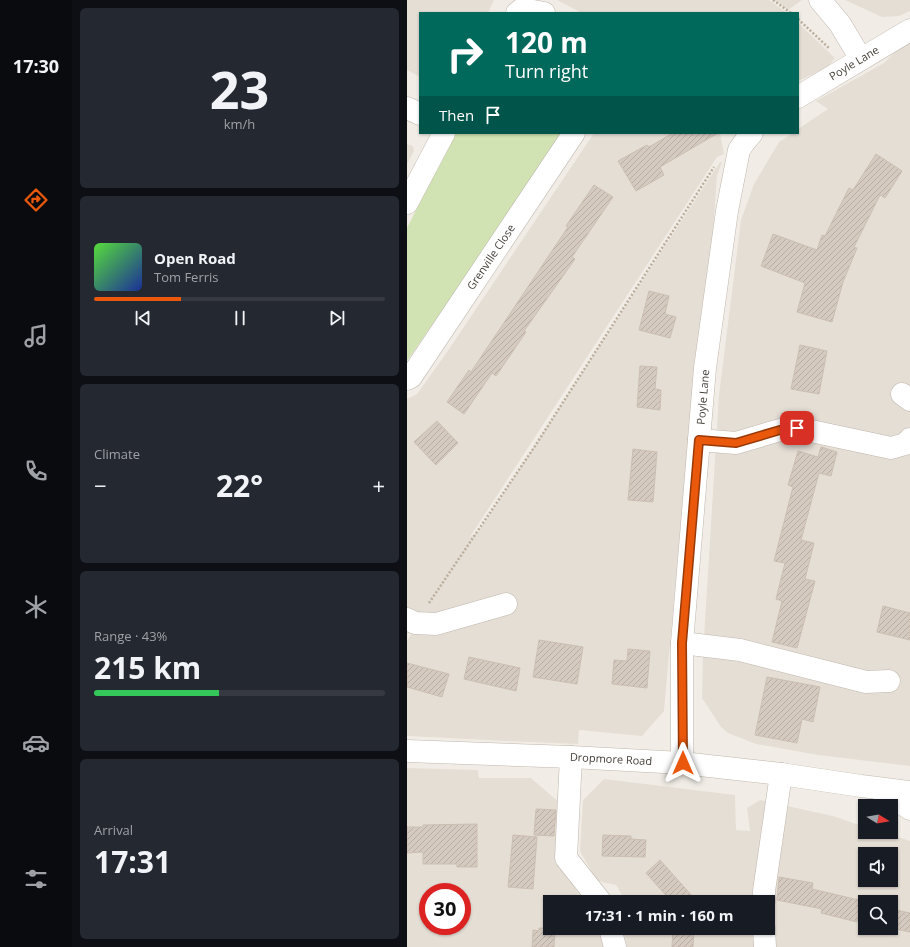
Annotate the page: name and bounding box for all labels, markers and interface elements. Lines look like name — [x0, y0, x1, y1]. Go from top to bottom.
text: 120 m — [505, 23, 588, 61]
icon: right — [439, 28, 491, 80]
street label: Poyle Lane — [826, 42, 881, 83]
text: 23 — [210, 53, 269, 124]
text: 17:30 — [13, 54, 59, 78]
text: Turn right — [505, 59, 588, 83]
icon: arrive — [482, 104, 504, 126]
text: Then — [439, 105, 474, 125]
text: km/h — [224, 115, 255, 133]
icon: directions — [22, 186, 50, 214]
street label: Grenville Close — [463, 221, 518, 292]
text: Open Road — [154, 248, 236, 268]
text: Tom Ferris — [154, 268, 219, 286]
icon: previous — [132, 307, 154, 329]
icon: pause — [229, 307, 251, 329]
icon: next — [326, 307, 348, 329]
icon: music — [22, 322, 50, 350]
street label: Poyle Lane — [693, 369, 712, 425]
pin — [780, 411, 814, 445]
icon: arrive — [786, 417, 808, 439]
text: Climate — [94, 445, 140, 463]
icon: phone — [22, 457, 50, 485]
text: 22° — [216, 465, 263, 506]
text: − — [94, 470, 107, 500]
text: + — [372, 470, 385, 500]
icon: climate — [22, 593, 50, 621]
text: Range · 43% — [94, 627, 167, 645]
text: 215 km — [94, 647, 201, 688]
icon: car — [22, 729, 50, 757]
position arrow — [662, 742, 704, 784]
street label: Dropmore Road — [569, 749, 653, 768]
north arrow — [858, 799, 898, 839]
map controls — [858, 799, 898, 935]
text: Arrival — [94, 821, 133, 839]
text: 17:31 — [94, 841, 171, 882]
button: sound — [858, 847, 898, 887]
icon: filters — [22, 865, 50, 893]
speed limit sign: 30 — [419, 883, 471, 935]
button: search — [858, 895, 898, 935]
text: 17:31 · 1 min · 160 m — [585, 905, 733, 925]

